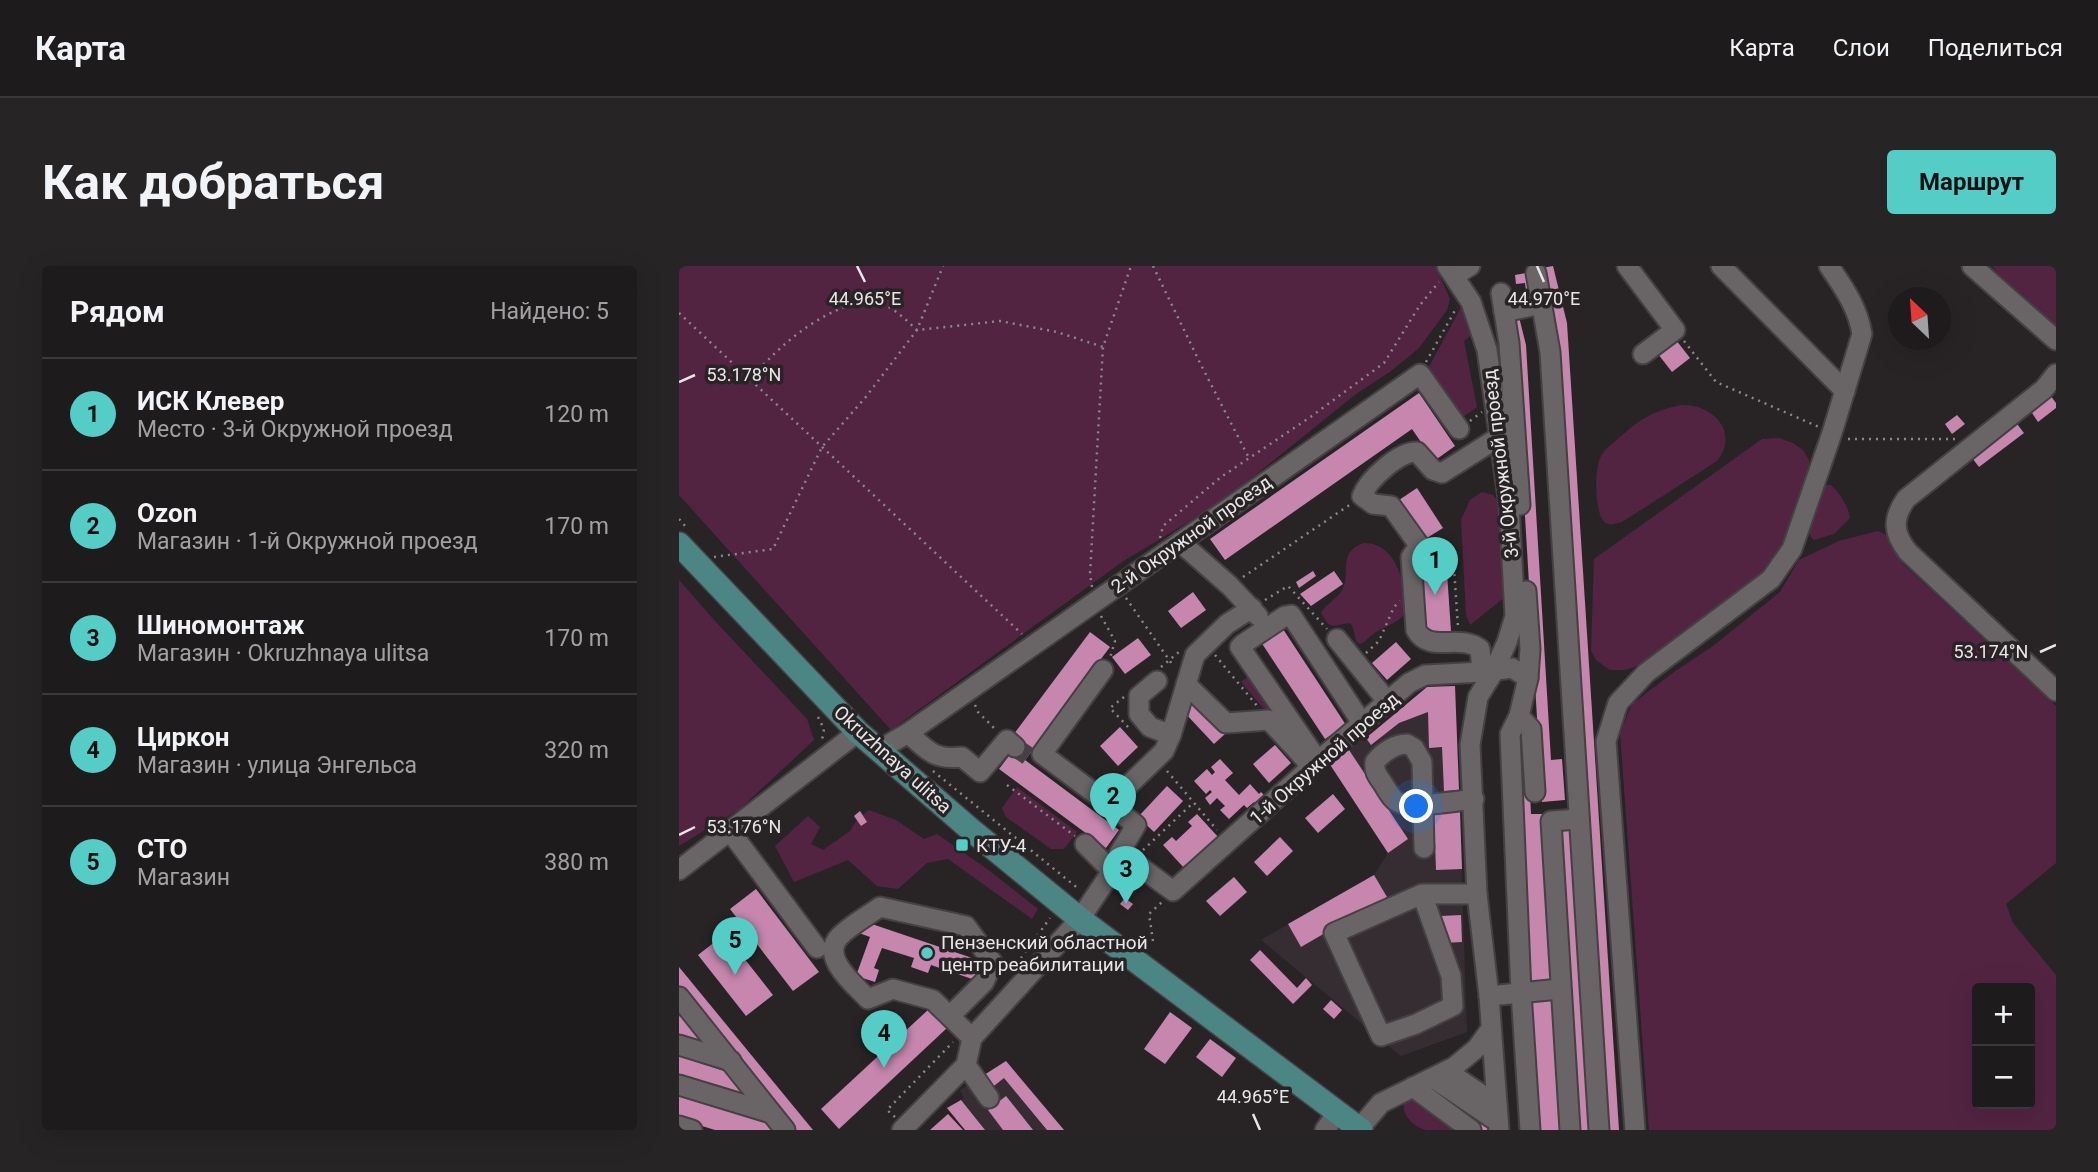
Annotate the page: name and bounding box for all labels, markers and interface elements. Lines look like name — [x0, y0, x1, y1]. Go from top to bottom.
text: Карта — [35, 29, 126, 68]
text: Карта — [1729, 34, 1795, 62]
text: Слои — [1833, 34, 1890, 62]
text: Поделиться — [1928, 34, 2063, 62]
button: Маршрут — [1887, 150, 2056, 214]
text: Как добраться — [42, 154, 384, 211]
north arrow — [1888, 287, 1951, 350]
text: 44.965°E — [829, 288, 901, 309]
text: 44.970°E — [1508, 288, 1580, 309]
text: Рядом — [70, 294, 165, 329]
text: Найдено: 5 — [490, 298, 609, 325]
text: 53.178°N — [707, 364, 781, 385]
street label: 3-й Окружной проезд — [1477, 368, 1524, 560]
text: ИСК Клевер — [137, 386, 284, 416]
text: 1 — [86, 401, 100, 428]
text: 120 m — [544, 401, 609, 428]
text: Место · 3-й Окружной проезд — [137, 416, 453, 443]
street label: 2-й Окружной проезд — [1107, 470, 1276, 598]
text: Ozon — [137, 498, 197, 528]
text: 2 — [86, 513, 100, 540]
text: 170 m — [544, 513, 609, 540]
text: Магазин · 1-й Окружной проезд — [137, 528, 478, 555]
pin: 1 — [1412, 537, 1458, 595]
text: Шиномонтаж — [137, 610, 304, 640]
text: 3 — [86, 625, 100, 652]
text: 170 m — [544, 625, 609, 652]
text: Магазин · Okruzhnaya ulitsa — [137, 640, 429, 667]
text: 53.174°N — [1954, 641, 2028, 662]
street label: 1-й Окружной проезд — [1245, 687, 1404, 829]
street label: Okruzhnaya ulitsa — [829, 701, 956, 818]
text: Циркон — [137, 722, 230, 752]
text: 4 — [86, 737, 100, 764]
text: 320 m — [544, 737, 609, 764]
text: Магазин · улица Энгельса — [137, 752, 417, 779]
pin: 2 — [1090, 773, 1136, 831]
your location — [1399, 789, 1433, 823]
text: 53.176°N — [707, 816, 781, 837]
text: СТО — [137, 834, 187, 864]
place label: КТУ-4 — [976, 834, 1027, 857]
marker: КТУ-4 — [954, 837, 970, 853]
pin: 3 — [1103, 846, 1149, 904]
text: 5 — [86, 849, 100, 876]
text: 380 m — [544, 849, 609, 876]
text: Магазин — [137, 864, 230, 891]
pin: 5 — [712, 917, 758, 975]
place label: Пензенский областной центр реабилитации — [941, 931, 1148, 976]
marker: Пензенский областной центр реабилитации — [919, 945, 935, 961]
map controls — [1972, 983, 2035, 1109]
button: + — [1972, 983, 2035, 1046]
pin: 4 — [861, 1010, 907, 1068]
button: − — [1972, 1046, 2035, 1109]
text: 44.965°E — [1217, 1086, 1289, 1107]

